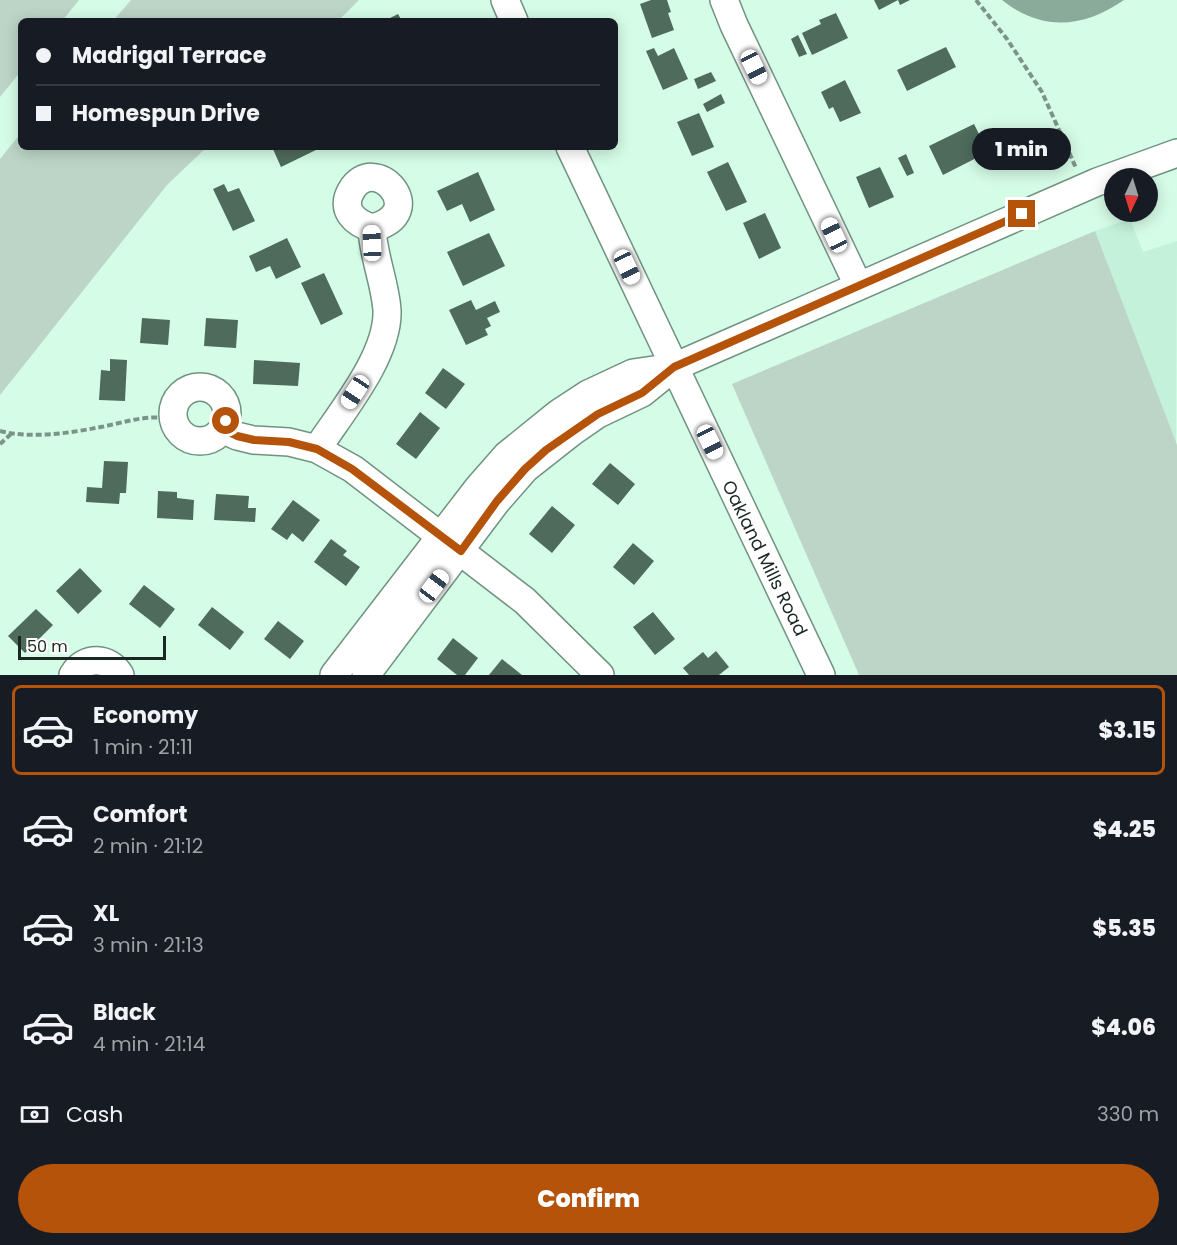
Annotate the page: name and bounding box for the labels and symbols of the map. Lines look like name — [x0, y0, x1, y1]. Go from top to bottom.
car — [738, 47, 770, 87]
callout: 1 min — [972, 127, 1072, 169]
north arrow — [1104, 168, 1158, 222]
route end — [1008, 200, 1035, 227]
car — [818, 215, 850, 255]
car — [362, 225, 382, 261]
car — [611, 247, 643, 287]
car — [338, 372, 372, 412]
route start — [212, 407, 239, 434]
car — [694, 422, 726, 462]
street label: Oakland Mills Road — [716, 476, 814, 640]
car — [416, 566, 452, 606]
scale bar — [18, 633, 166, 660]

